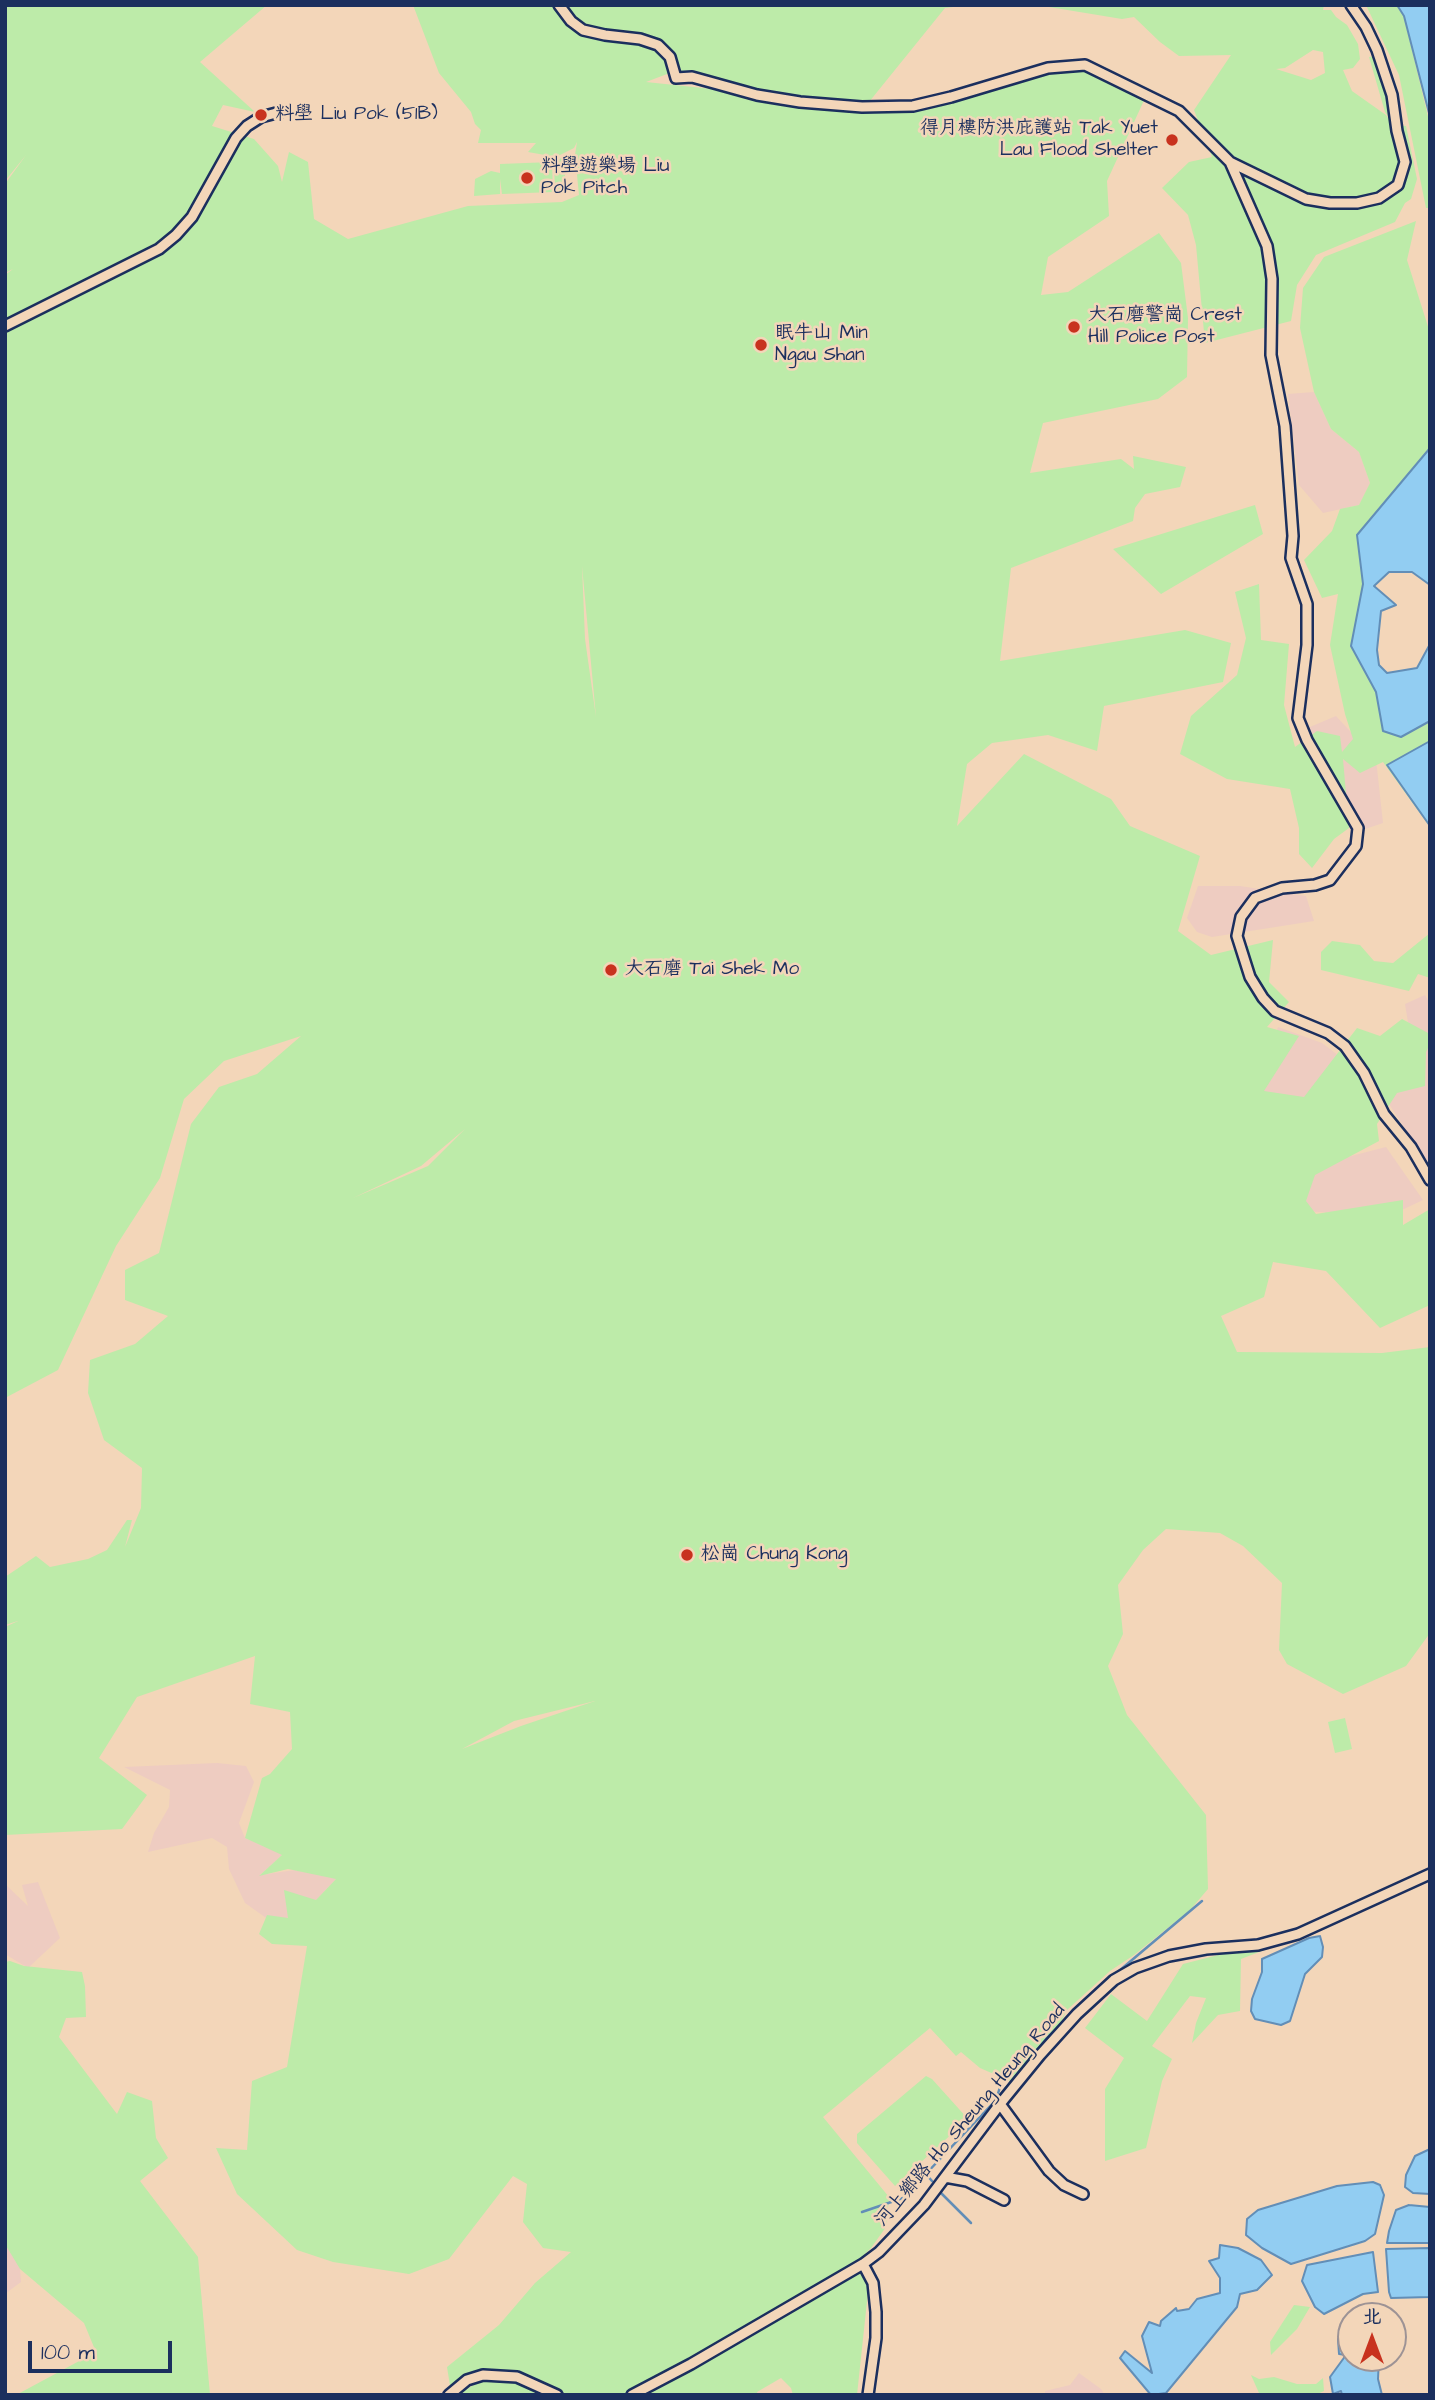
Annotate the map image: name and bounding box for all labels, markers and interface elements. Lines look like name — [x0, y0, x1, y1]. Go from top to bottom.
place label: 料壆 Liu Pok (51B) — [275, 104, 438, 126]
marker: 料壆 Liu Pok (51B) — [253, 107, 269, 123]
place label: 得月樓防洪庇護站 Tak Yuet Lau Flood Shelter — [920, 118, 1158, 162]
marker: 得月樓防洪庇護站 Tak Yuet Lau Flood Shelter — [1164, 132, 1180, 148]
place label: 料壆遊樂場 Liu Pok Pitch — [541, 156, 669, 200]
marker: 料壆遊樂場 Liu Pok Pitch — [519, 170, 535, 186]
place label: 大石磨警崗 Crest Hill Police Post — [1088, 305, 1242, 349]
marker: 大石磨警崗 Crest Hill Police Post — [1066, 319, 1082, 335]
place label: 眠牛山 Min Ngau Shan — [775, 323, 868, 367]
marker: 眠牛山 Min Ngau Shan — [753, 337, 769, 353]
place label: 大石磨 Tai Shek Mo — [625, 959, 799, 981]
marker: 大石磨 Tai Shek Mo — [603, 962, 619, 978]
place label: 松崗 Chung Kong — [701, 1544, 848, 1566]
marker: 松崗 Chung Kong — [679, 1547, 695, 1563]
street label: 河上鄉路 Ho Sheung Heung Road — [871, 2000, 1071, 2232]
north arrow — [1337, 2302, 1407, 2372]
text: 北 — [1362, 2304, 1382, 2331]
scale bar — [32, 2326, 175, 2370]
text: 100 m — [41, 2338, 95, 2367]

